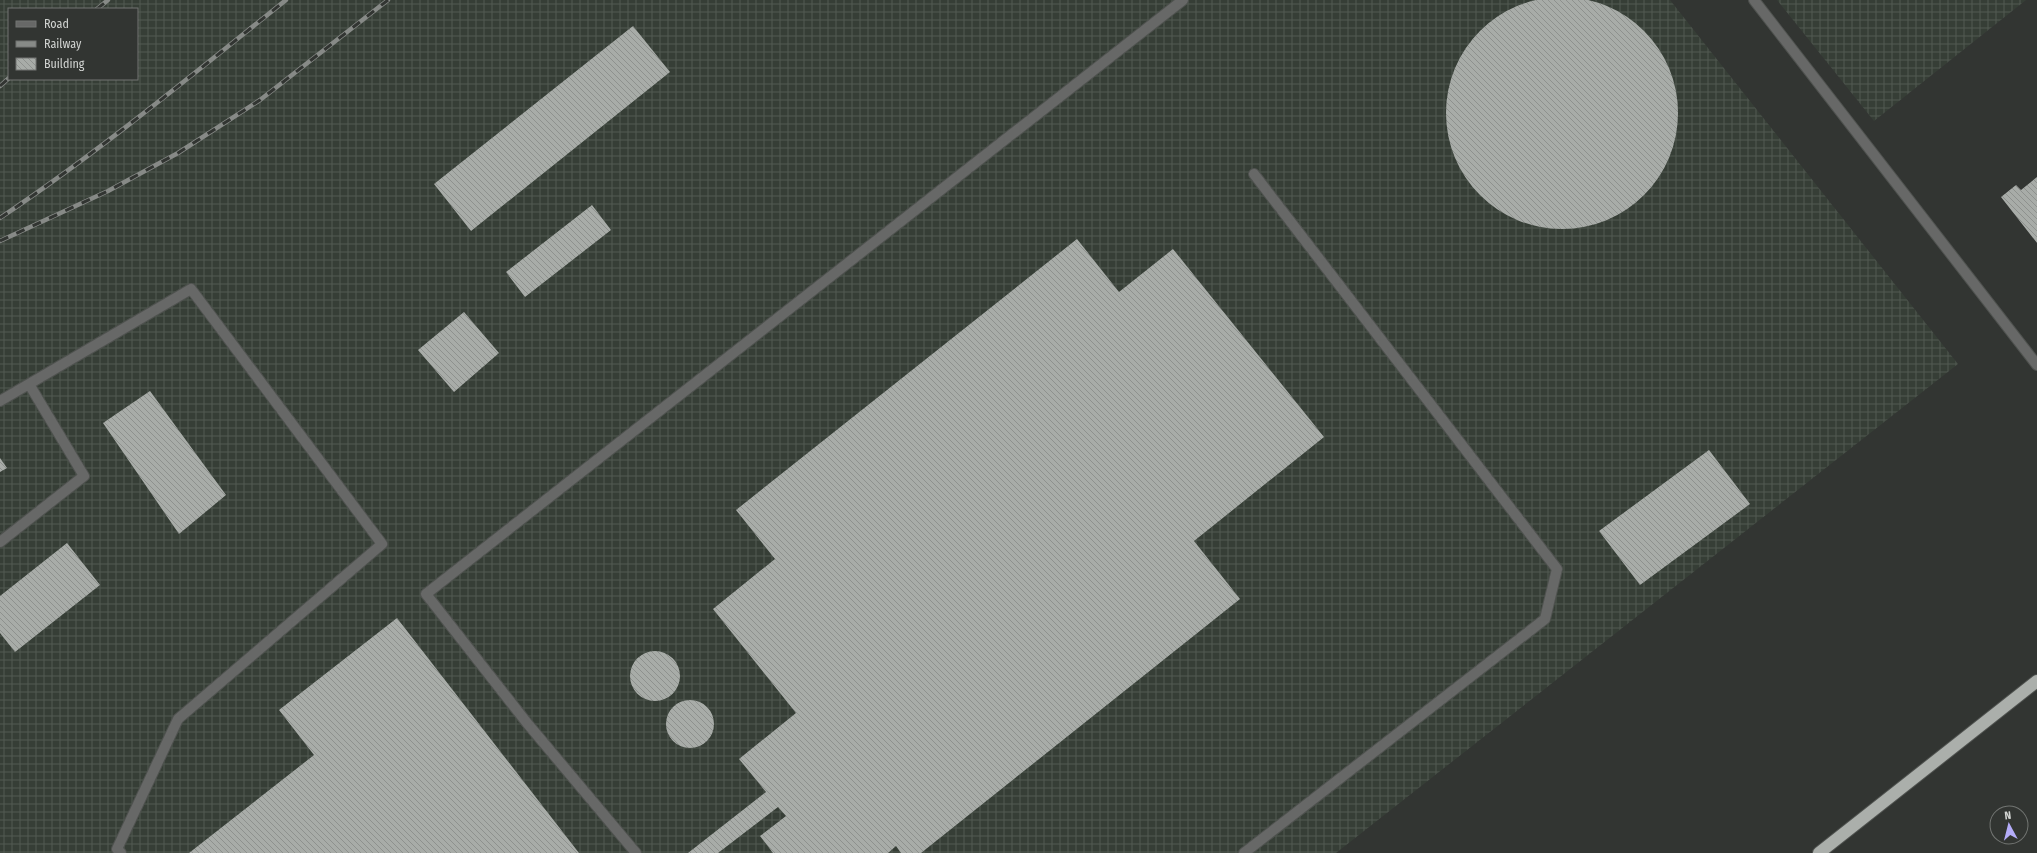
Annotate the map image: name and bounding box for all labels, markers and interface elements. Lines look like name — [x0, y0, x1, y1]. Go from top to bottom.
legend — [8, 8, 138, 80]
text: Road — [44, 17, 69, 31]
text: Railway — [44, 37, 82, 51]
text: Building — [44, 57, 85, 71]
north arrow — [1989, 805, 2029, 845]
text: N — [2004, 809, 2012, 822]

